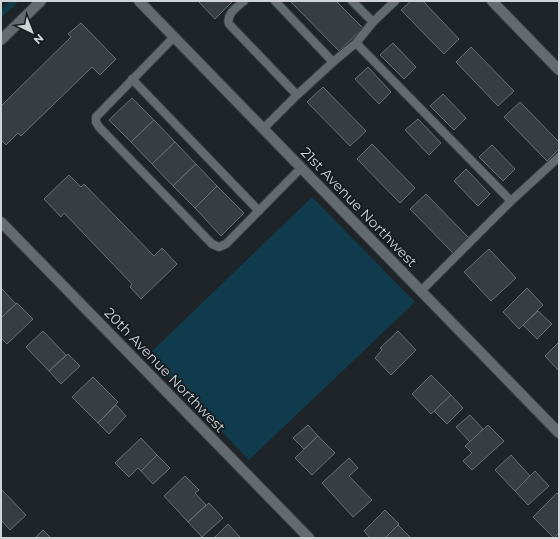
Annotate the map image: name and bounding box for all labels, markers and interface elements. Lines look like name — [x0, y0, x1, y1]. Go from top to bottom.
north arrow — [12, 12, 52, 52]
text: N — [31, 31, 47, 47]
street label: 21st Avenue Northwest — [297, 143, 421, 271]
street label: 20th Avenue Northwest — [101, 304, 230, 436]

